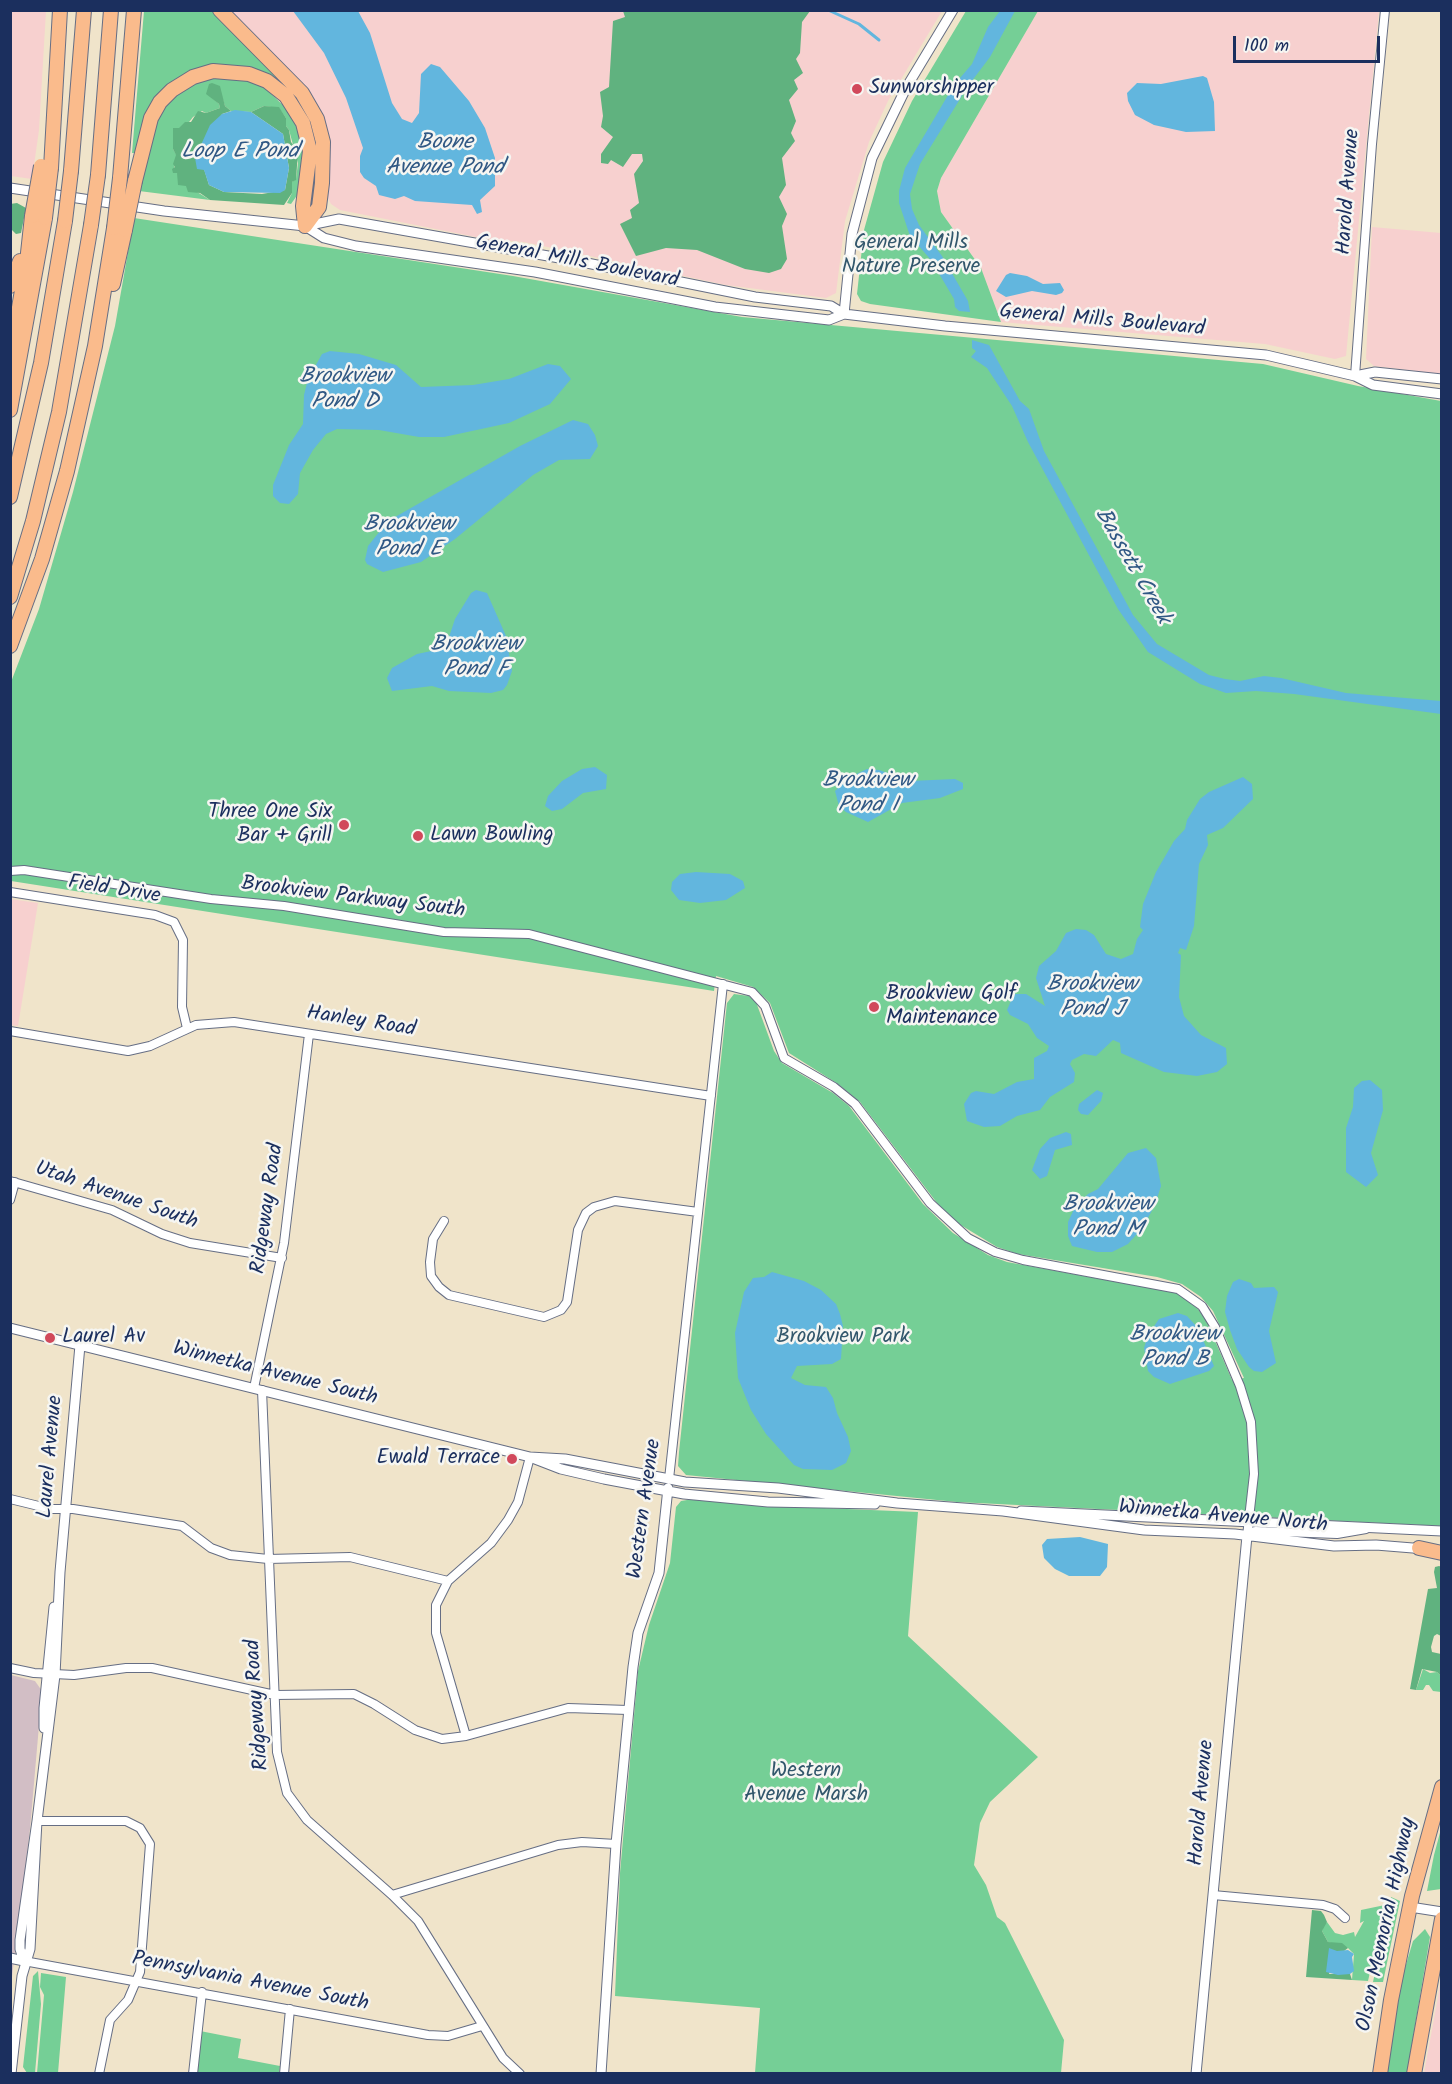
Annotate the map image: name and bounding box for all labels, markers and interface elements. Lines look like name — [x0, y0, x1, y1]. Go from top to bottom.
scale bar — [1236, 24, 1383, 62]
text: 100 m — [1244, 32, 1289, 61]
place label: Sunworshipper — [869, 76, 994, 102]
marker: Sunworshipper — [850, 82, 864, 96]
street label: Harold Avenue — [1333, 128, 1367, 256]
water label: Boone Avenue Pond — [386, 131, 504, 182]
water label: Loop E Pond — [181, 140, 299, 166]
street label: General Mills Boulevard — [473, 231, 681, 295]
park label: General Mills Nature Preserve — [842, 231, 980, 281]
street label: General Mills Boulevard — [998, 300, 1206, 344]
water label: Brookview Pond D — [300, 365, 390, 416]
water label: Bassett Creek — [1087, 504, 1175, 630]
water label: Brookview Pond E — [364, 513, 454, 564]
water label: Brookview Pond F — [431, 633, 521, 684]
water label: Brookview Pond I — [823, 769, 913, 820]
place label: Three One Six Bar + Grill — [208, 800, 332, 850]
marker: Three One Six Bar + Grill — [337, 818, 351, 832]
place label: Lawn Bowling — [430, 823, 553, 849]
marker: Lawn Bowling — [411, 829, 425, 843]
street label: Field Drive — [66, 871, 162, 911]
street label: Brookview Parkway South — [240, 873, 466, 925]
water label: Brookview Pond J — [1047, 973, 1137, 1024]
place label: Brookview Golf Maintenance — [886, 982, 1016, 1032]
marker: Brookview Golf Maintenance — [867, 1000, 881, 1014]
street label: Hanley Road — [305, 1002, 417, 1044]
street label: Ridgeway Road — [247, 1142, 291, 1276]
street label: Utah Avenue South — [31, 1157, 201, 1237]
water label: Brookview Pond M — [1063, 1193, 1153, 1244]
water label: Brookview Pond B — [1130, 1323, 1220, 1374]
place label: Laurel Av — [62, 1325, 145, 1351]
park label: Brookview Park — [776, 1325, 910, 1351]
marker: Laurel Av — [43, 1331, 57, 1345]
street label: Winnetka Avenue South — [170, 1337, 380, 1413]
street label: Laurel Avenue — [34, 1395, 70, 1519]
street label: Western Avenue — [624, 1438, 668, 1580]
place label: Ewald Terrace — [376, 1446, 500, 1472]
marker: Ewald Terrace — [505, 1452, 519, 1466]
street label: Winnetka Avenue North — [1117, 1496, 1329, 1540]
street label: Ridgeway Road — [242, 1639, 276, 1771]
street label: Harold Avenue — [1185, 1739, 1221, 1867]
park label: Western Avenue Marsh — [744, 1759, 868, 1809]
street label: Olson Memorial Highway — [1353, 1816, 1423, 2034]
street label: Pennsylvania Avenue South — [129, 1948, 371, 2018]

